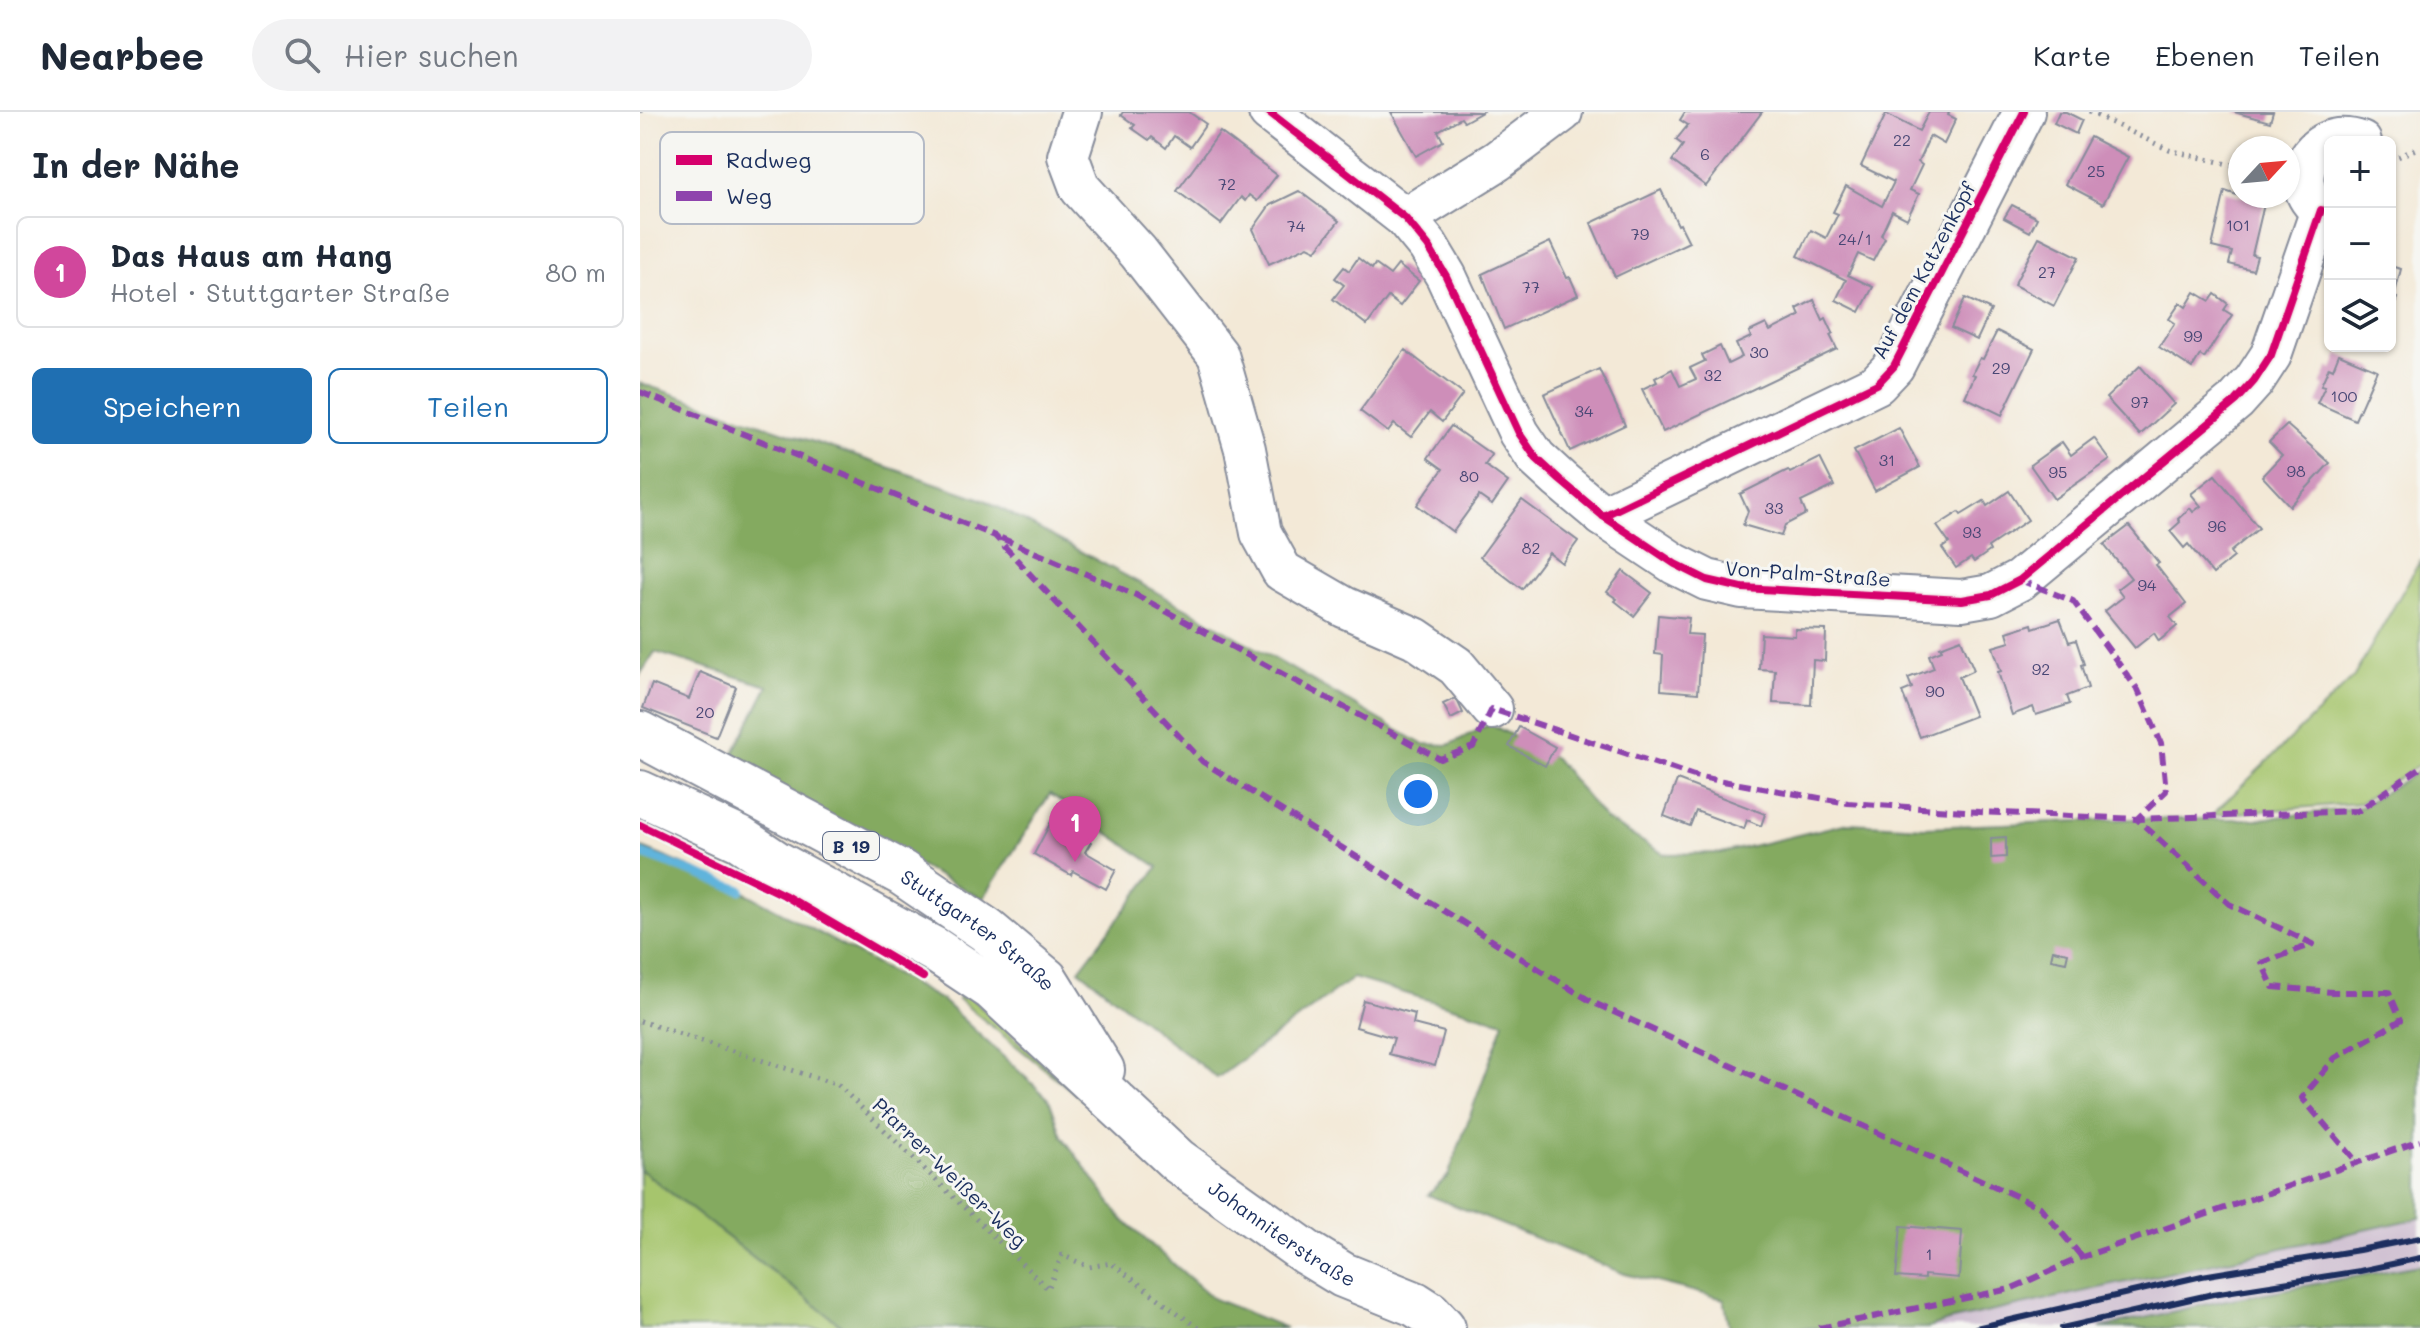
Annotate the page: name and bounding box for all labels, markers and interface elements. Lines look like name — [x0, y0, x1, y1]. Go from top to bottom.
search box — [252, 19, 812, 91]
text: Nearbee — [40, 30, 204, 80]
icon: search — [280, 33, 324, 77]
text: Hier suchen — [344, 35, 519, 75]
text: Karte — [2033, 37, 2111, 73]
text: Ebenen — [2155, 37, 2255, 73]
text: Teilen — [2299, 37, 2380, 73]
house number: 22 — [1893, 129, 1911, 150]
legend — [660, 132, 924, 224]
north arrow — [2228, 136, 2300, 208]
map controls — [2324, 136, 2396, 352]
button: + — [2324, 136, 2396, 208]
text: In der Nähe — [32, 142, 240, 187]
house number: 6 — [1700, 143, 1710, 164]
text: Radweg — [726, 145, 811, 174]
house number: 25 — [2087, 160, 2105, 181]
house number: 72 — [1218, 173, 1236, 194]
street label: Auf dem Katzenkopf — [1865, 176, 1981, 363]
text: Weg — [726, 181, 772, 210]
button: − — [2324, 208, 2396, 280]
house number: 101 — [2226, 214, 2250, 235]
house number: 74 — [1287, 215, 1306, 236]
house number: 79 — [1631, 223, 1649, 244]
house number: 24/1 — [1838, 228, 1872, 249]
text: Das Haus am Hang — [110, 235, 392, 275]
text: 1 — [54, 255, 66, 289]
text: 80 m — [545, 255, 606, 289]
house number: 27 — [2038, 261, 2056, 282]
text: Hotel · Stuttgarter Straße — [110, 275, 450, 309]
house number: 77 — [1522, 276, 1540, 297]
button: layers — [2324, 280, 2396, 352]
house number: 99 — [2184, 325, 2202, 346]
house number: 30 — [1749, 341, 1769, 362]
house number: 29 — [1992, 357, 2010, 378]
house number: 32 — [1704, 364, 1722, 385]
button: Speichern — [32, 368, 312, 444]
button: Teilen — [328, 368, 608, 444]
house number: 100 — [2331, 385, 2358, 406]
house number: 97 — [2131, 391, 2149, 412]
house number: 34 — [1575, 400, 1594, 421]
house number: 31 — [1879, 449, 1895, 470]
house number: 98 — [2286, 460, 2306, 481]
house number: 95 — [2049, 461, 2067, 482]
house number: 80 — [1459, 465, 1479, 486]
house number: 33 — [1765, 497, 1783, 518]
house number: 96 — [2207, 515, 2227, 536]
house number: 93 — [1963, 521, 1981, 542]
house number: 82 — [1522, 537, 1540, 558]
street label: Von-Palm-Straße — [1724, 554, 1892, 592]
house number: 94 — [2138, 574, 2157, 595]
house number: 92 — [2032, 658, 2050, 679]
house number: 90 — [1925, 680, 1945, 701]
house number: 20 — [696, 701, 715, 722]
your location — [1398, 774, 1438, 814]
pin: 1 — [1049, 796, 1101, 862]
road number: B 19 — [823, 832, 879, 860]
street label: Stuttgarter Straße — [896, 863, 1062, 995]
street label: Pfarrer-Weißer-Weg — [867, 1092, 1033, 1252]
street label: Johanniterstraße — [1204, 1174, 1359, 1292]
house number: 1 — [1925, 1243, 1933, 1264]

